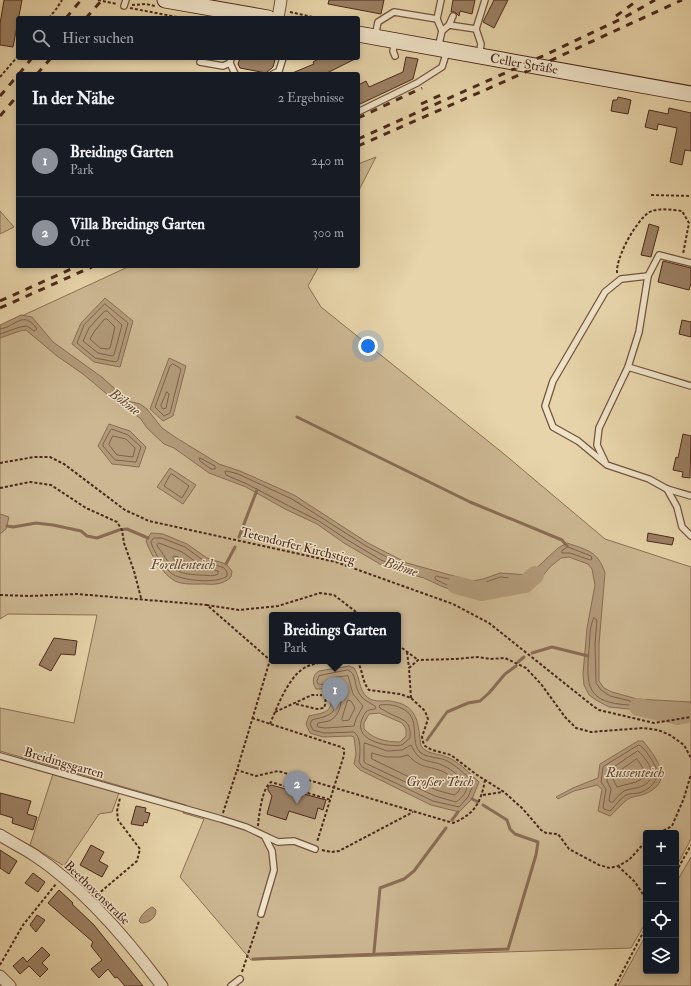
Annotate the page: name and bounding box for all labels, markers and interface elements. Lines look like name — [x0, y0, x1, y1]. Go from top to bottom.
search box — [16, 16, 360, 60]
icon: search — [30, 27, 52, 49]
text: Hier suchen — [62, 29, 134, 48]
street label: Celler Straße — [489, 50, 560, 78]
text: In der Nähe — [32, 88, 114, 109]
text: 2 Ergebnisse — [278, 90, 344, 106]
text: Breidings Garten — [70, 143, 174, 162]
text: 1 — [43, 153, 47, 169]
text: 240 m — [311, 153, 344, 169]
text: Park — [70, 162, 94, 178]
text: Villa Breidings Garten — [70, 215, 205, 234]
text: 2 — [42, 225, 48, 241]
text: 300 m — [313, 225, 344, 241]
text: Ort — [70, 234, 90, 250]
your location — [358, 336, 378, 356]
water label: Böhme — [105, 384, 144, 419]
street label: Tetendorfer Kirchstieg — [239, 524, 358, 568]
water label: Böhme — [381, 553, 420, 581]
water label: Forellenteich — [150, 556, 215, 573]
popup — [269, 612, 401, 664]
text: Breidings Garten — [283, 621, 387, 640]
text: Park — [283, 640, 307, 656]
pin: 1 — [322, 677, 348, 710]
street label: Breidingsgarten — [22, 744, 106, 782]
water label: Russenteich — [605, 764, 664, 781]
pin: 2 — [284, 771, 310, 804]
water label: Großer Teich — [406, 773, 474, 790]
map controls — [643, 830, 679, 974]
button: + — [643, 830, 679, 866]
street label: Beethovenstraße — [61, 858, 134, 929]
button: − — [643, 866, 679, 902]
button: locate — [643, 902, 679, 938]
button: layers — [643, 938, 679, 974]

